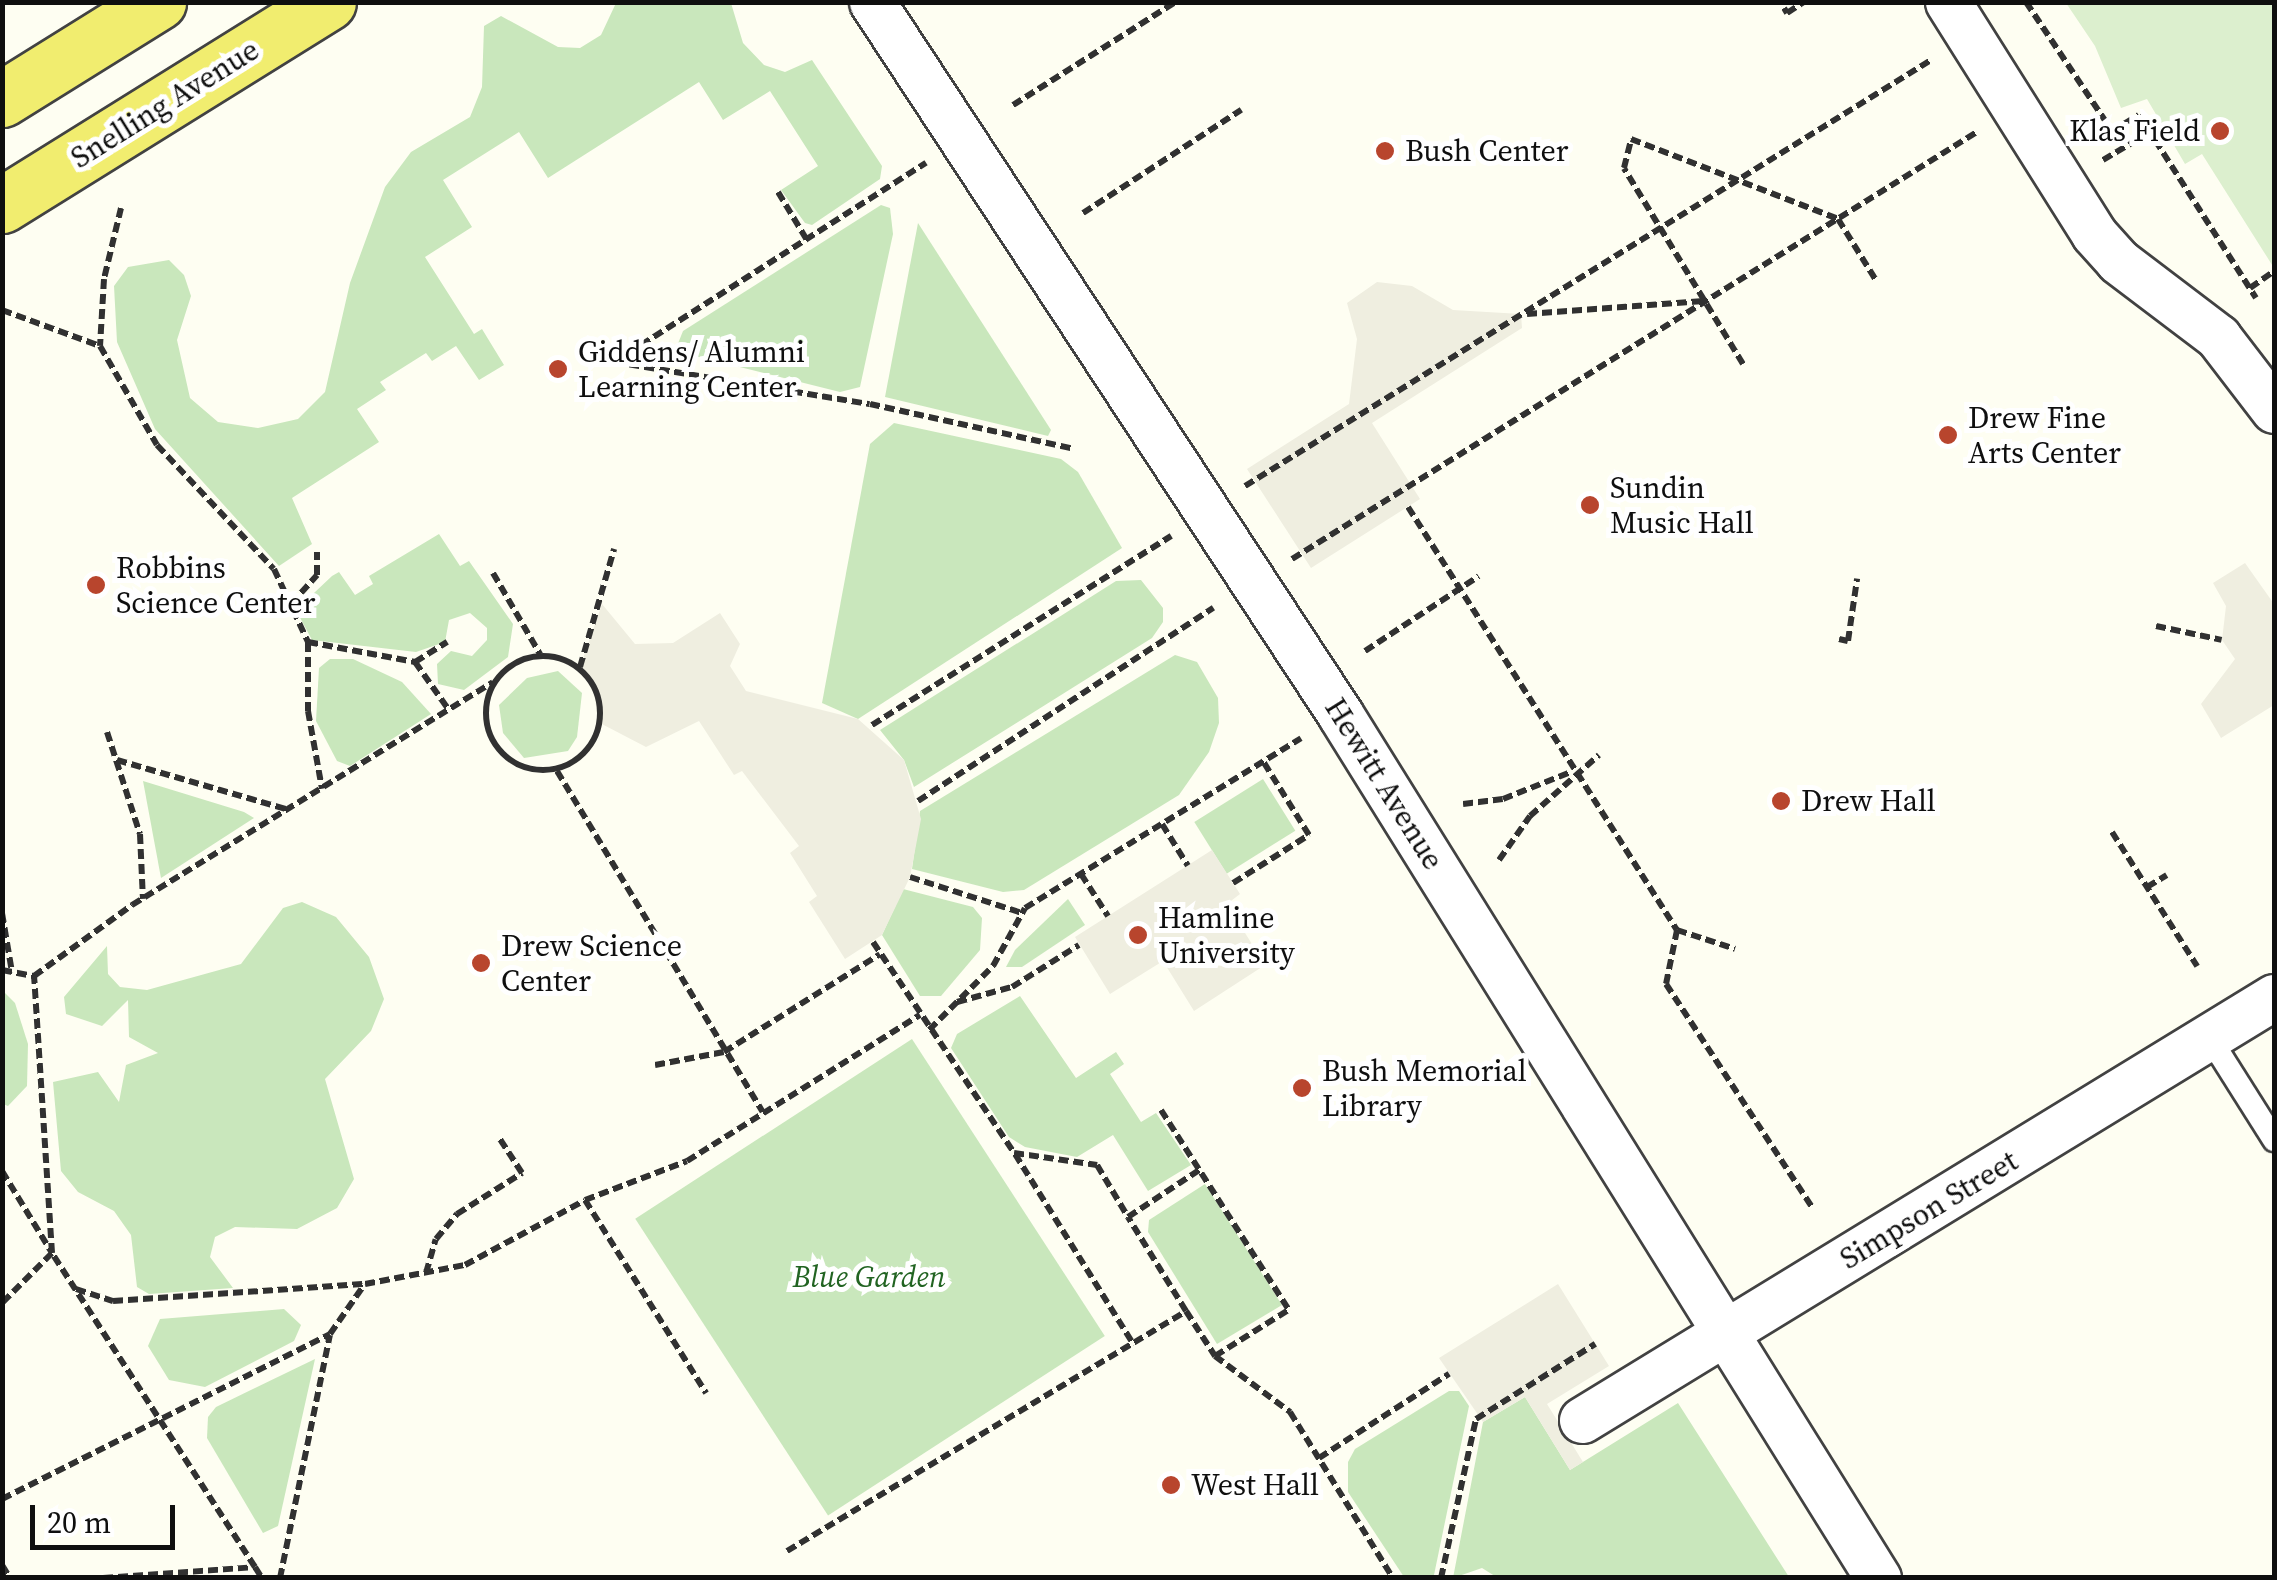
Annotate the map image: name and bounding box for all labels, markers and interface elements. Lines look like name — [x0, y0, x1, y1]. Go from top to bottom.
street label: Snelling Avenue — [64, 32, 266, 176]
place label: Klas Field — [2069, 113, 2200, 149]
marker: Klas Field — [2209, 120, 2231, 142]
place label: Bush Center — [1405, 133, 1568, 169]
marker: Bush Center — [1374, 140, 1396, 162]
place label: Giddens/ Alumni Learning Center — [578, 334, 805, 404]
marker: Giddens/ Alumni Learning Center — [547, 358, 569, 380]
place label: Drew Fine Arts Center — [1968, 400, 2121, 470]
marker: Drew Fine Arts Center — [1937, 424, 1959, 446]
place label: Sundin Music Hall — [1610, 470, 1754, 540]
marker: Sundin Music Hall — [1579, 494, 1601, 516]
place label: Robbins Science Center — [116, 550, 315, 620]
marker: Robbins Science Center — [85, 574, 107, 596]
street label: Hewitt Avenue — [1317, 692, 1451, 876]
place label: Drew Hall — [1801, 783, 1936, 819]
marker: Drew Hall — [1770, 790, 1792, 812]
place label: Hamline University — [1158, 900, 1295, 970]
marker: Hamline University — [1127, 924, 1149, 946]
place label: Drew Science Center — [501, 928, 682, 998]
marker: Drew Science Center — [470, 952, 492, 974]
place label: Bush Memorial Library — [1322, 1053, 1527, 1124]
marker: Bush Memorial Library — [1291, 1077, 1313, 1099]
street label: Simpson Street — [1834, 1143, 2024, 1277]
park label: Blue Garden — [792, 1259, 946, 1295]
place label: West Hall — [1191, 1467, 1319, 1503]
marker: West Hall — [1160, 1474, 1182, 1496]
scale bar — [35, 1485, 180, 1547]
text: 20 m — [47, 1502, 111, 1543]

